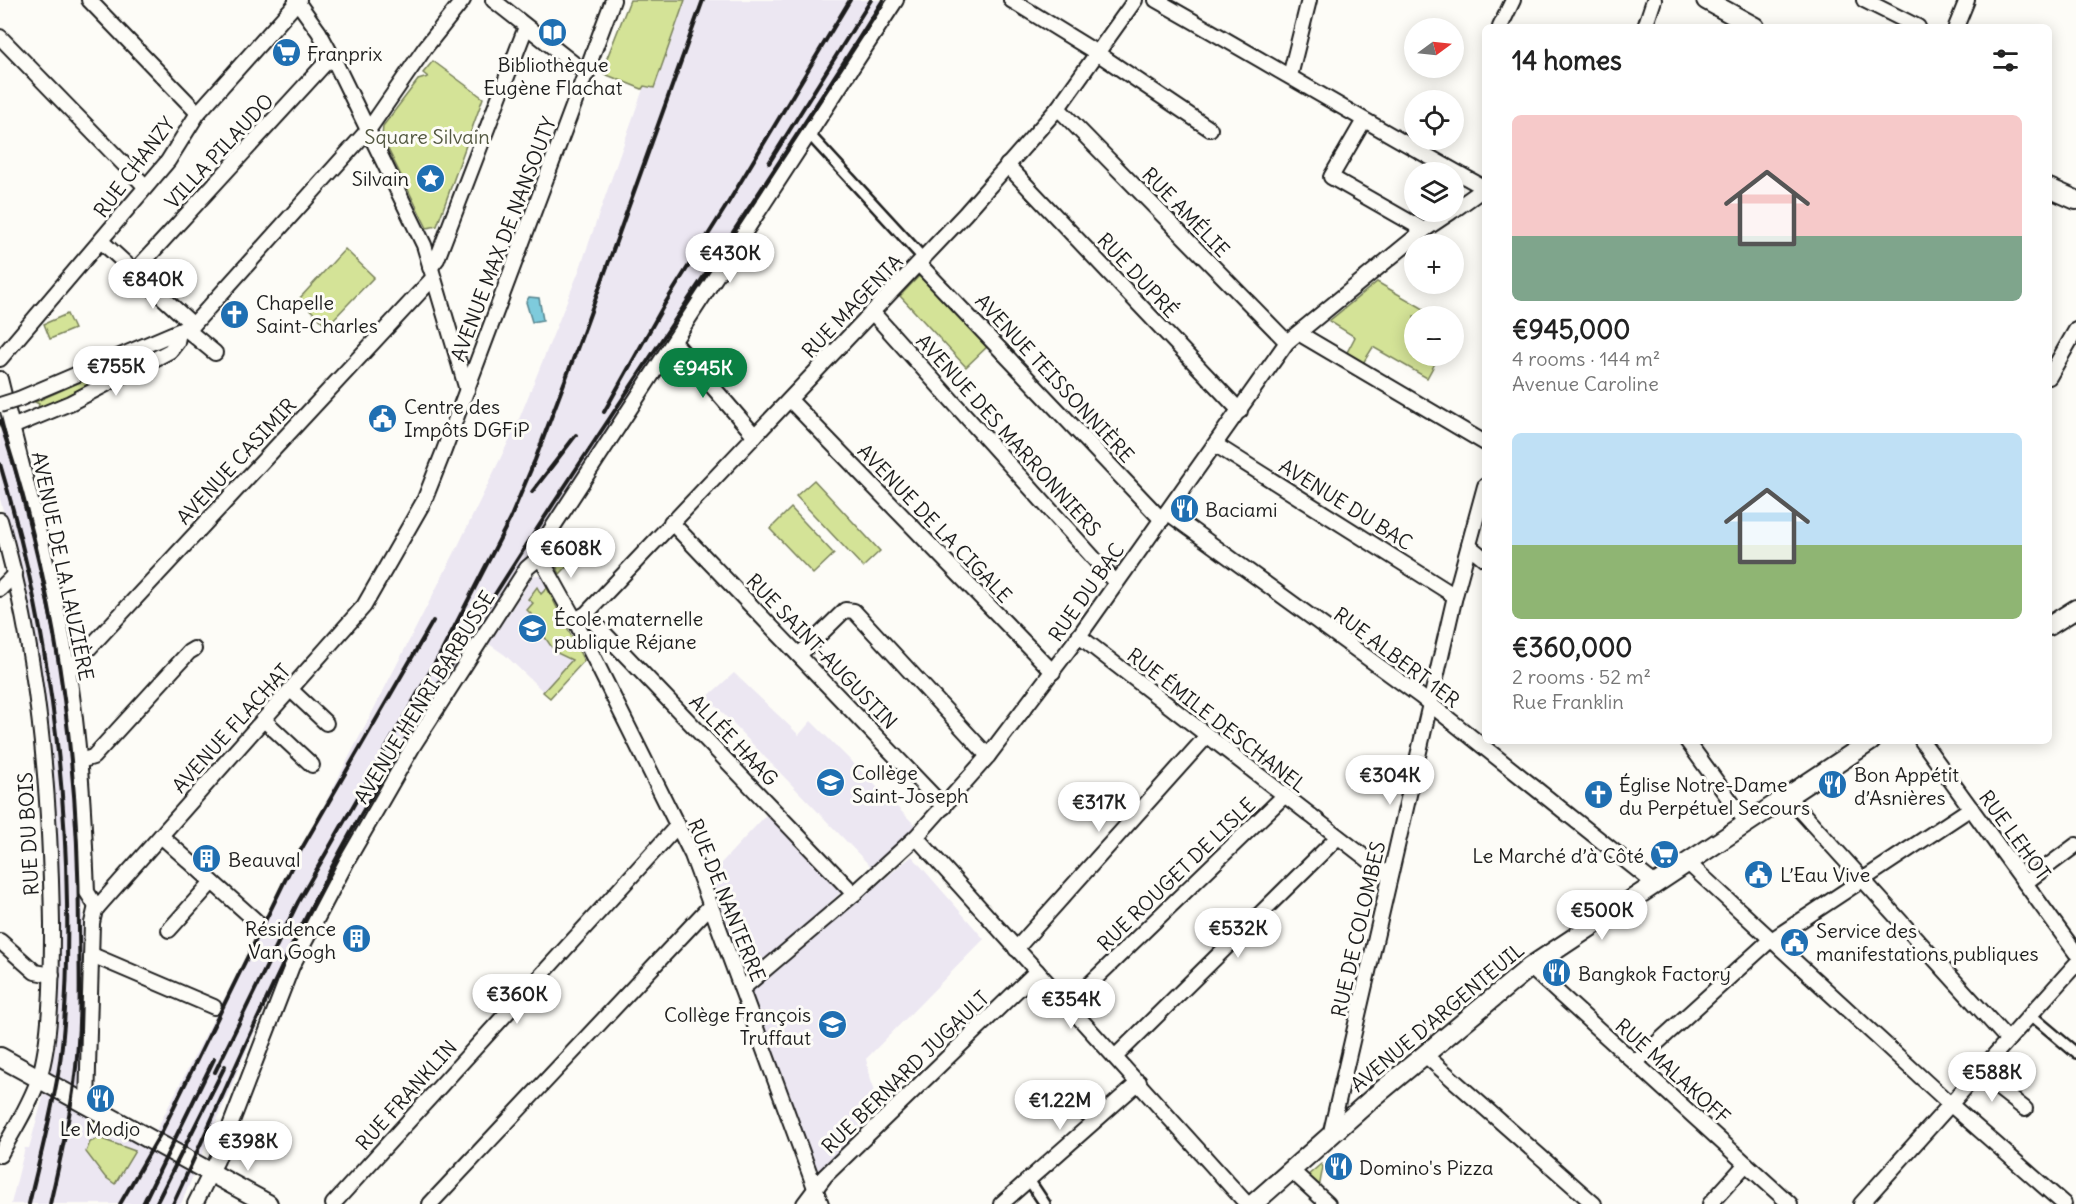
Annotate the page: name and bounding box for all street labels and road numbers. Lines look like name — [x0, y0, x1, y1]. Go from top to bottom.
street label: VILLA PILAUDO — [159, 88, 279, 214]
street label: RUE CHANZY — [88, 112, 180, 222]
street label: AVENUE MAX DE NANSOUTY — [445, 113, 561, 365]
street label: RUE AMÉLIE — [1137, 162, 1235, 262]
street label: RUE DUPRÉ — [1092, 227, 1184, 323]
street label: RUE MAGENTA — [796, 249, 908, 363]
street label: AVENUE TEISSONNIÈRE — [970, 288, 1140, 468]
street label: AVENUE DES MARRONNIERS — [911, 329, 1107, 541]
street label: AVENUE CASIMIR — [171, 392, 301, 529]
street label: AVENUE DE LA CIGALE — [853, 438, 1017, 608]
street label: AVENUE DE LA LAUZIÈRE — [27, 449, 99, 683]
street label: AVENUE DU BAC — [1275, 453, 1417, 555]
street label: RUE DU BAC — [1043, 538, 1129, 646]
street label: RUE SAINT-AUGUSTIN — [741, 568, 903, 734]
street label: AVENUE HENRI BARBUSSE — [348, 586, 500, 808]
street label: RUE ALBERT 1ER — [1329, 601, 1465, 713]
street label: RUE ÉMILE DESCHANEL — [1122, 642, 1312, 798]
street label: AVENUE FLACHAT — [166, 658, 296, 798]
street label: ALLÉE HAAG — [684, 689, 784, 791]
street label: RUE DU BOIS — [12, 772, 44, 896]
street label: RUE LEHOT — [1974, 785, 2056, 885]
street label: RUE ROUGET DE LISLE — [1092, 792, 1260, 956]
street label: RUE DE NANTERRE — [683, 815, 771, 985]
street label: RUE DE COLOMBES — [1326, 839, 1390, 1019]
street label: AVENUE D'ARGENTEUIL — [1345, 937, 1529, 1097]
street label: RUE BERNARD JUGAULT — [816, 985, 994, 1159]
street label: RUE MALAKOFF — [1610, 1013, 1736, 1129]
street label: RUE FRANKLIN — [350, 1035, 462, 1155]

